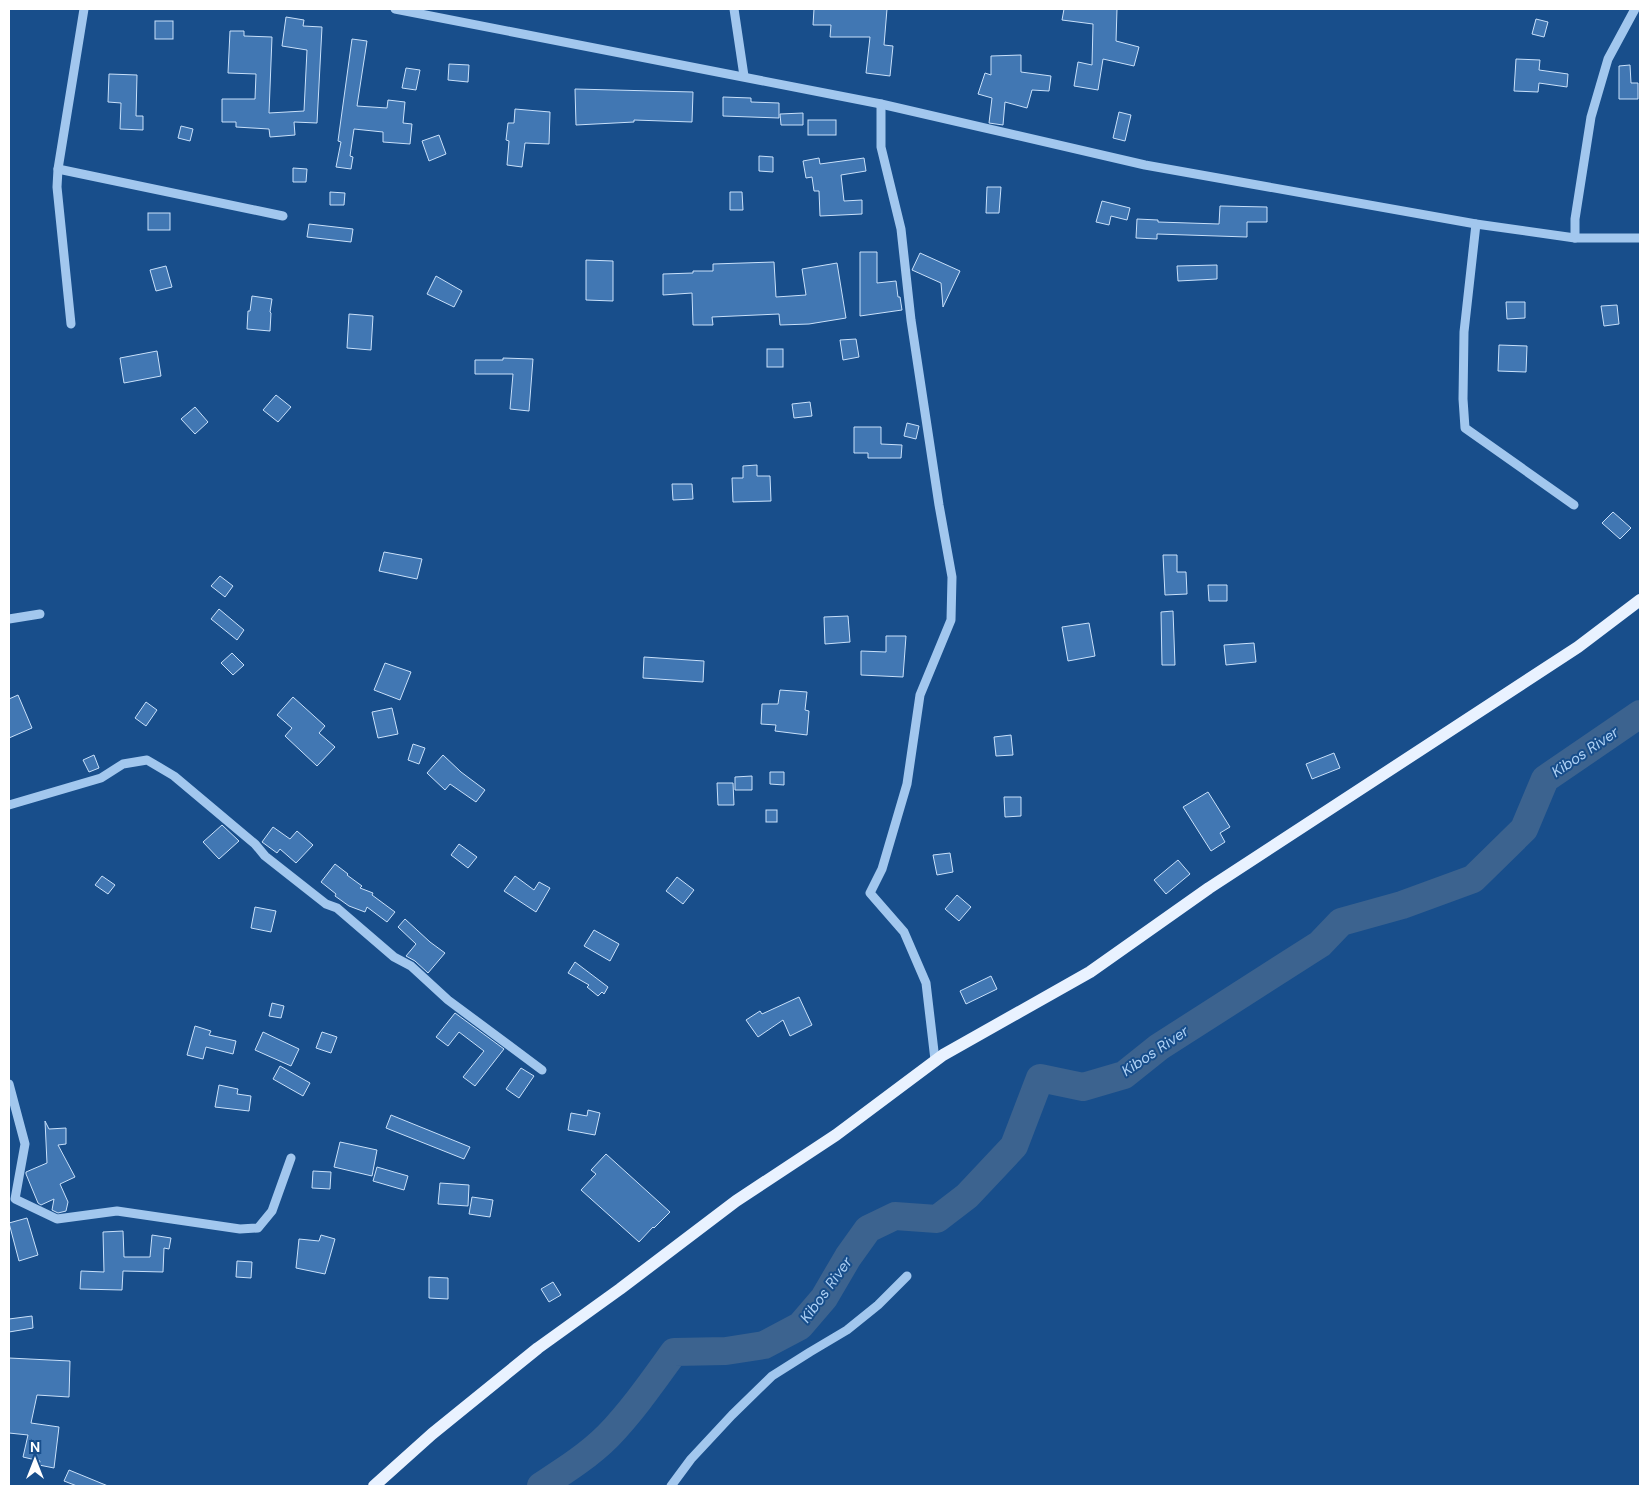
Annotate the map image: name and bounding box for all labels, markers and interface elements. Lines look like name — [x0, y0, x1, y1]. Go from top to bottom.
water label: Kibos River — [1548, 722, 1623, 782]
water label: Kibos River — [1118, 1021, 1193, 1081]
water label: Kibos River — [795, 1253, 857, 1327]
north arrow — [10, 1435, 60, 1485]
text: N — [30, 1438, 40, 1456]

